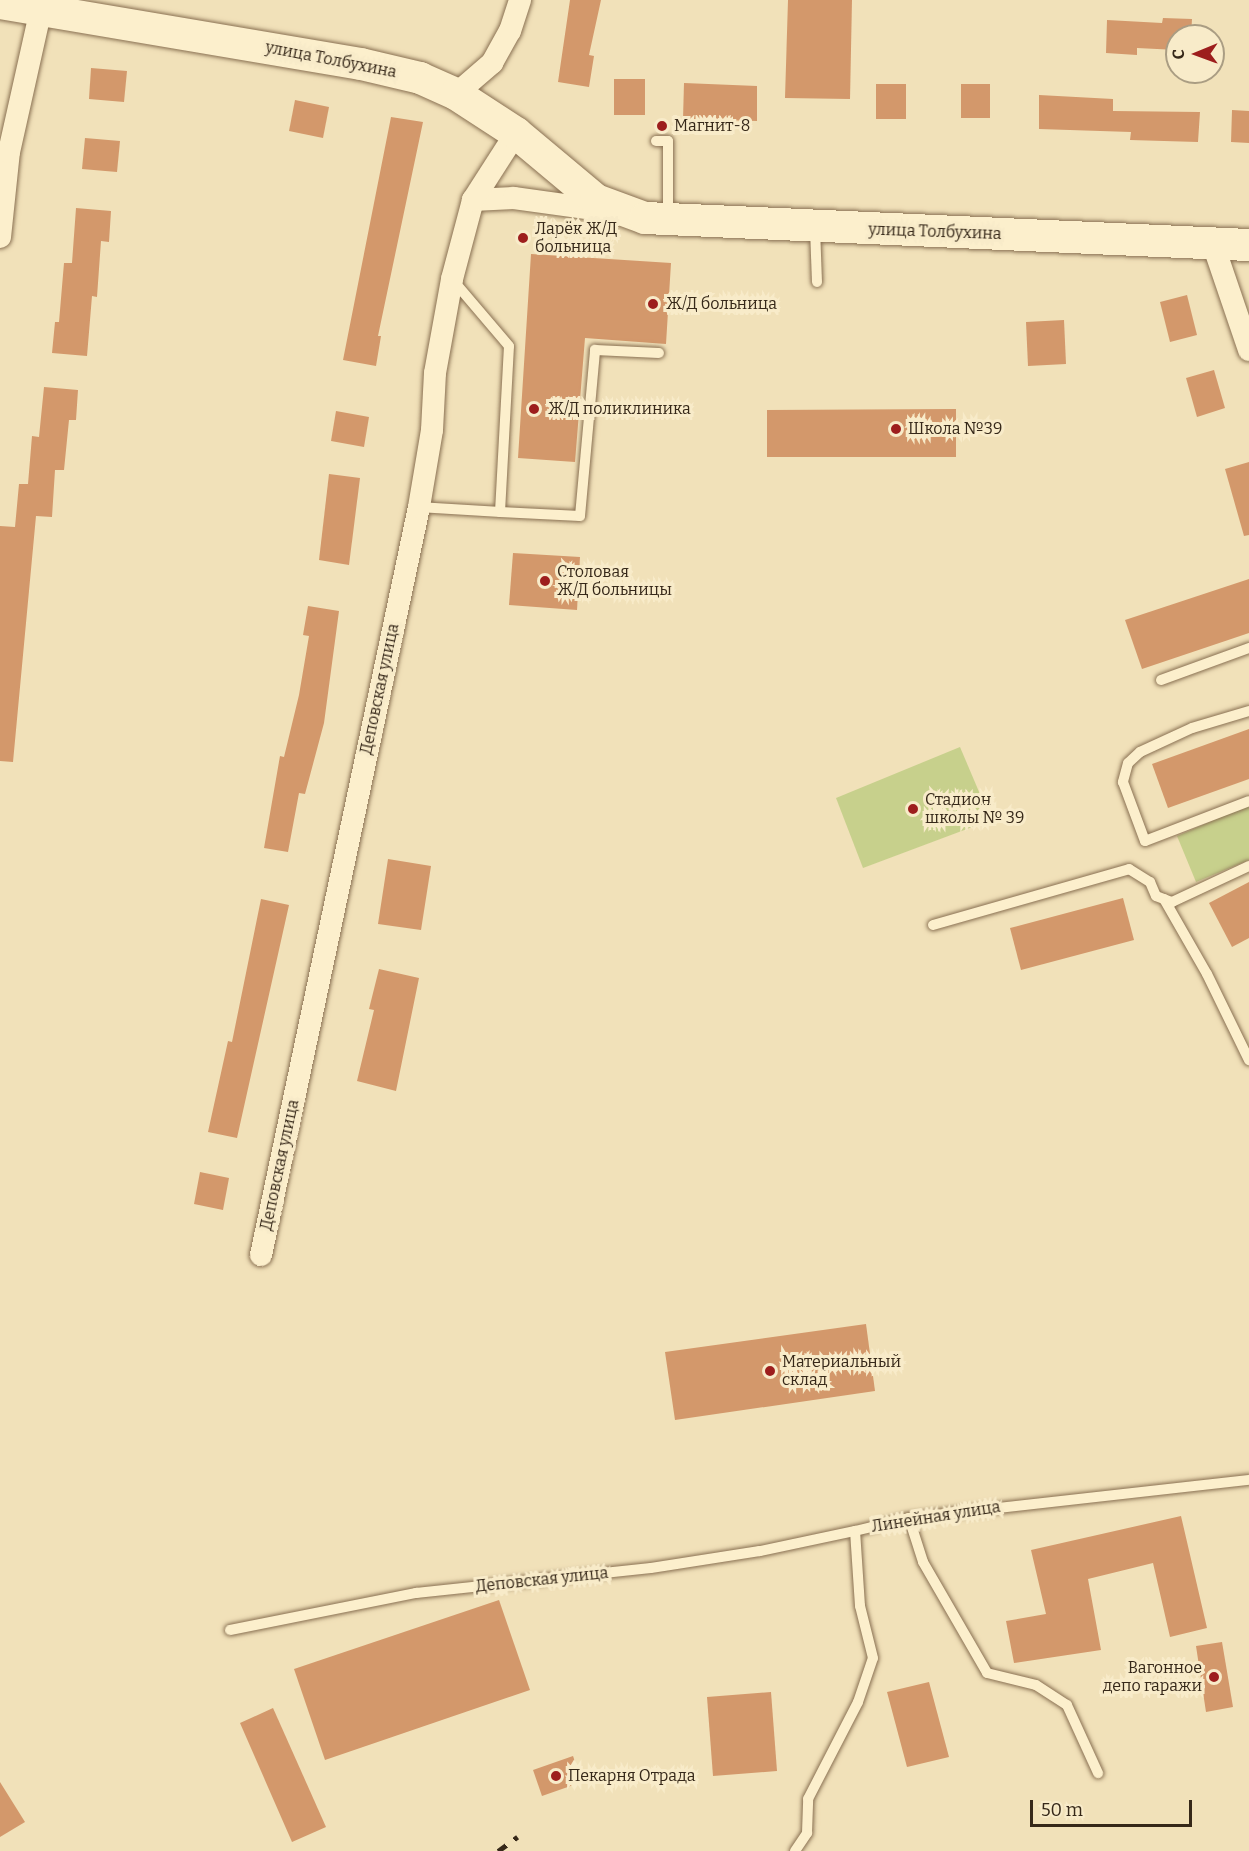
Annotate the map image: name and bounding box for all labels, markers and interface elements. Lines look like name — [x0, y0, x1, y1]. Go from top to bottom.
north arrow — [1165, 24, 1225, 84]
street label: улица Толбухина — [264, 38, 398, 82]
text: С — [1169, 49, 1188, 60]
place label: Магнит-8 — [674, 116, 750, 136]
marker: Магнит-8 — [655, 119, 669, 133]
place label: Ларёк Ж/Д больница — [535, 219, 617, 257]
street label: улица Толбухина — [868, 220, 1002, 244]
marker: Ларёк Ж/Д больница — [516, 231, 530, 245]
place label: Ж/Д больница — [666, 294, 777, 314]
marker: Ж/Д больница — [644, 295, 662, 313]
place label: Ж/Д поликлиника — [548, 399, 691, 419]
marker: Ж/Д поликлиника — [525, 400, 543, 418]
place label: Школа №39 — [908, 419, 1002, 439]
marker: Школа №39 — [889, 422, 903, 436]
place label: Столовая Ж/Д больницы — [557, 562, 672, 600]
marker: Столовая Ж/Д больницы — [538, 574, 552, 588]
street label: Деповская улица — [357, 622, 403, 756]
place label: Стадион школы № 39 — [925, 790, 1024, 828]
marker: Стадион школы № 39 — [906, 802, 920, 816]
street label: Деповская улица — [257, 1098, 303, 1232]
place label: Материальный склад — [782, 1352, 901, 1390]
marker: Материальный склад — [763, 1364, 777, 1378]
street label: Линейная улица — [870, 1497, 1002, 1537]
street label: Деповская улица — [475, 1563, 609, 1597]
place label: Вагонное депо гаражи — [1103, 1658, 1202, 1696]
marker: Вагонное депо гаражи — [1207, 1670, 1221, 1684]
place label: Пекарня Отрада — [568, 1766, 696, 1786]
marker: Пекарня Отрада — [549, 1769, 563, 1783]
scale bar — [1033, 1788, 1195, 1826]
text: 50 m — [1041, 1799, 1083, 1821]

